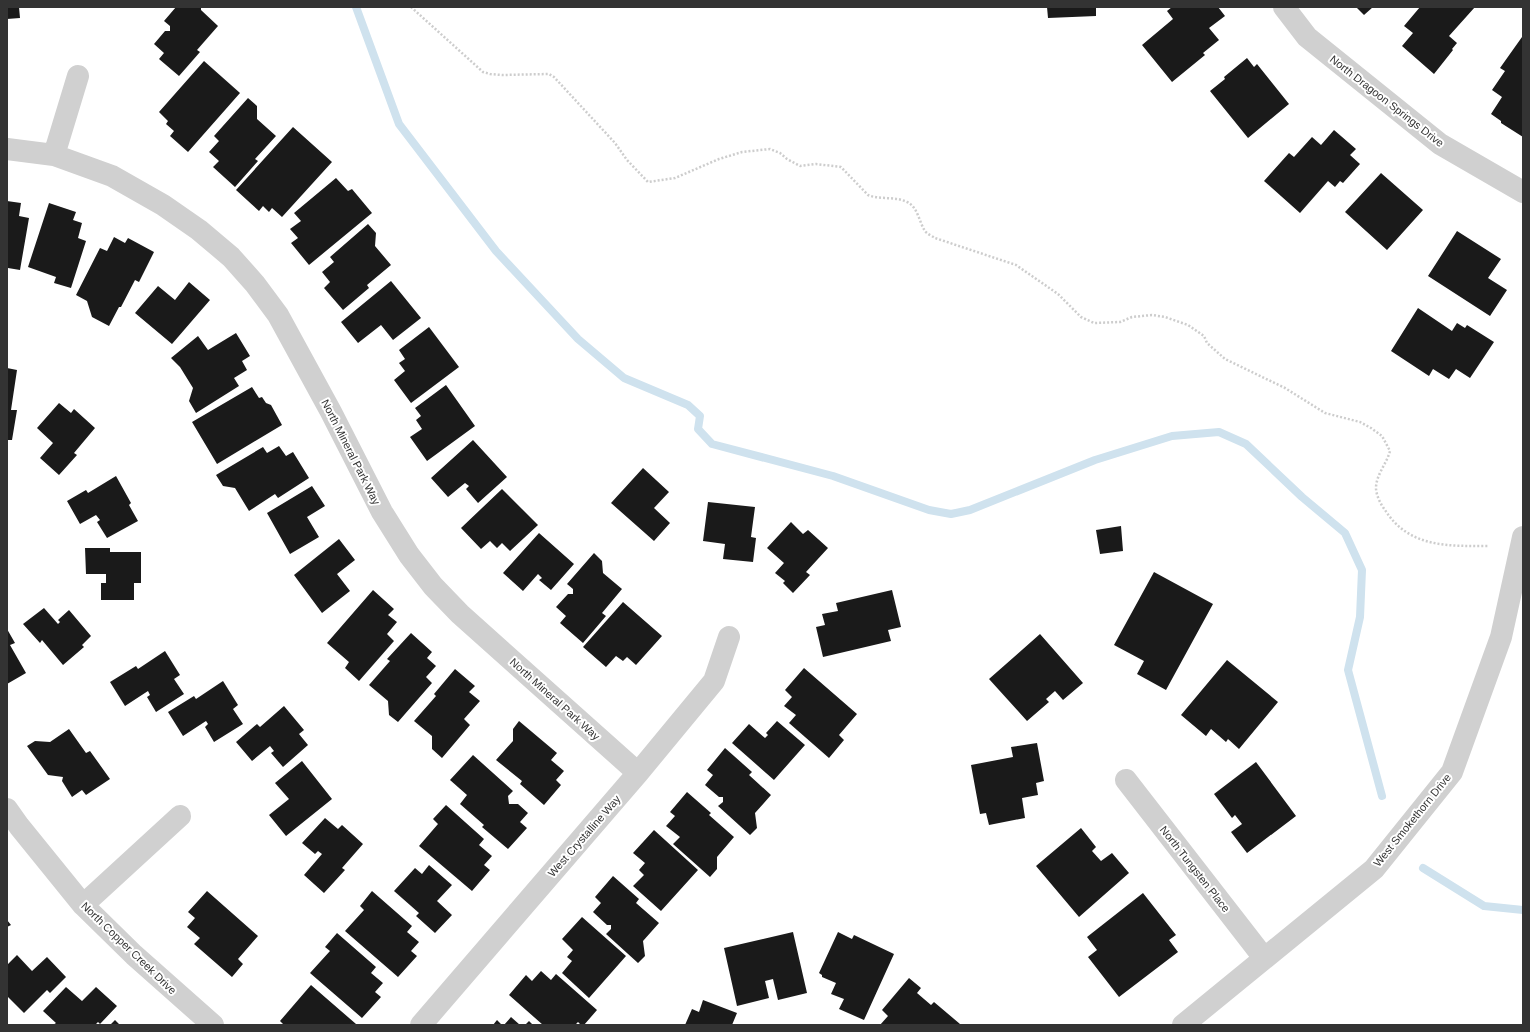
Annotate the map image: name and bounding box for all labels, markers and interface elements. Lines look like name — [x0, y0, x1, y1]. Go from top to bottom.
street label: North Dragoon Springs Drive — [1328, 53, 1446, 149]
street label: North Mineral Park Way — [319, 397, 383, 507]
street label: North Mineral Park Way — [508, 656, 603, 743]
street label: West Smokethorn Drive — [1371, 771, 1453, 869]
street label: West Crystalline Way — [545, 792, 623, 879]
street label: North Tungsten Place — [1158, 824, 1232, 914]
street label: North Copper Creek Drive — [79, 900, 179, 996]

